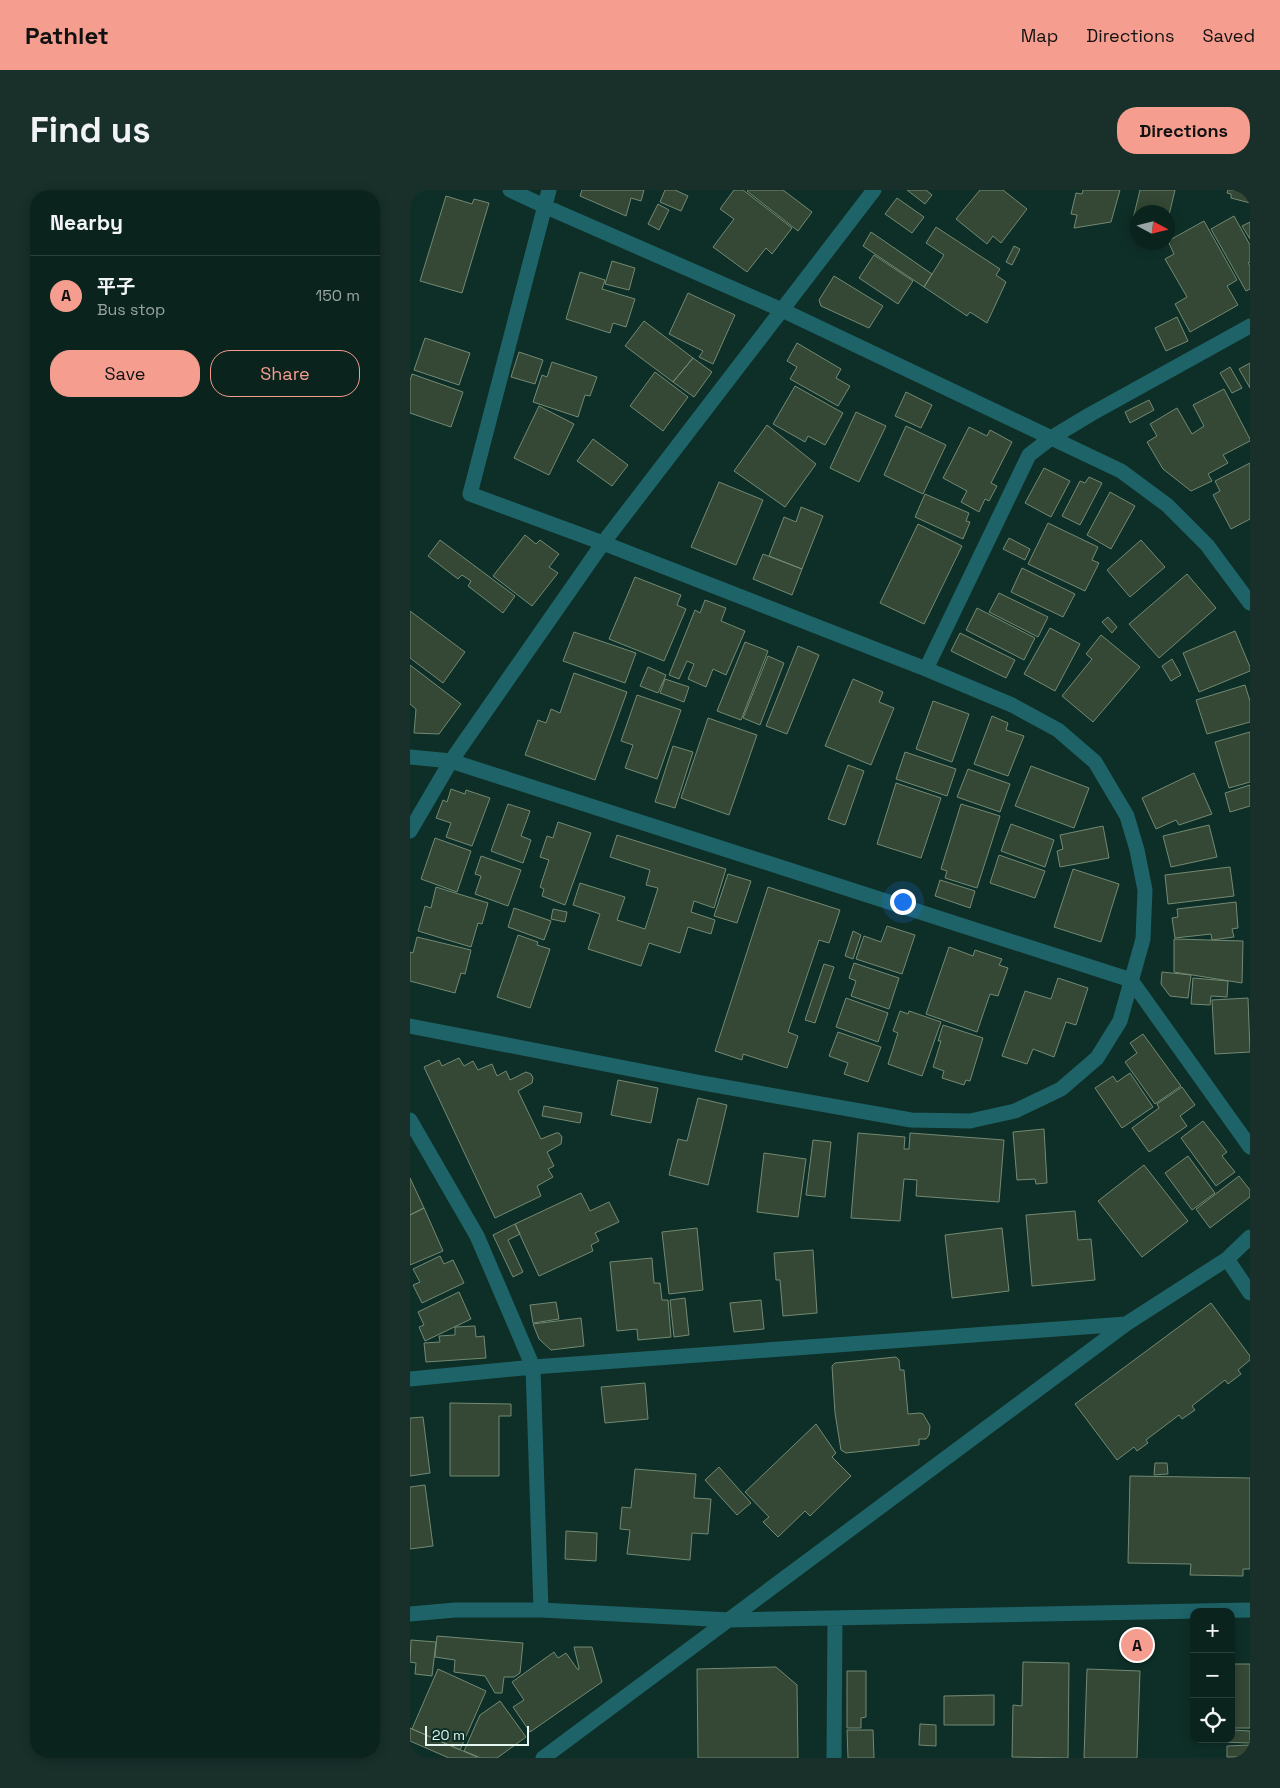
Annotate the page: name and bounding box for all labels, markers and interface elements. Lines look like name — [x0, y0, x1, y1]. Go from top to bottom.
text: Pathlet — [25, 20, 109, 51]
text: Map — [1021, 24, 1058, 47]
text: Directions — [1086, 24, 1175, 47]
text: Saved — [1203, 24, 1255, 47]
button: Directions — [1117, 107, 1250, 154]
text: Find us — [30, 108, 151, 152]
north arrow — [1130, 205, 1175, 250]
text: Nearby — [50, 209, 123, 236]
text: 平子 — [97, 274, 135, 299]
text: A — [61, 285, 71, 306]
text: 150 m — [316, 285, 360, 306]
text: Bus stop — [97, 299, 165, 320]
button: Save — [50, 350, 200, 397]
button: Share — [210, 350, 360, 397]
your location — [890, 889, 916, 915]
map controls — [1190, 1608, 1235, 1743]
button: + — [1190, 1608, 1235, 1653]
pin: A — [1121, 1626, 1153, 1664]
button: − — [1190, 1653, 1235, 1698]
button: locate — [1190, 1698, 1235, 1743]
scale bar — [425, 1723, 529, 1746]
text: 20 m — [432, 1726, 465, 1744]

